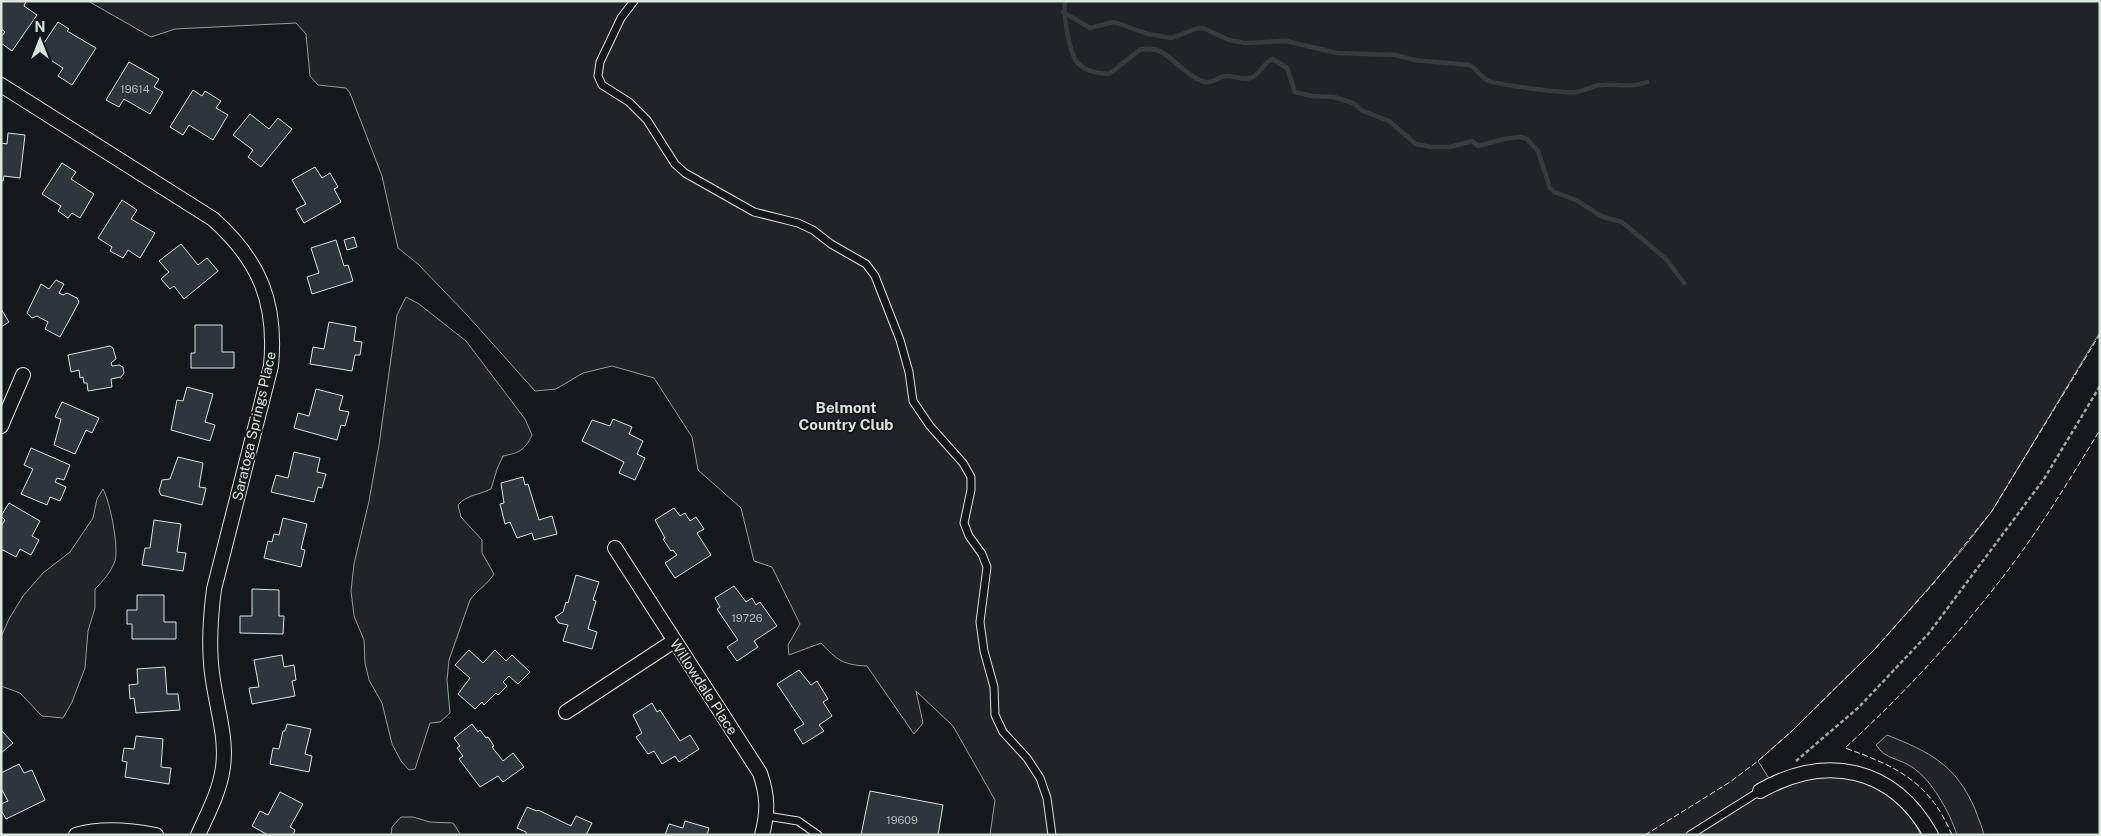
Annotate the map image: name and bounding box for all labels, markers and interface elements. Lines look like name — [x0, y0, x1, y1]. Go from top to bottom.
north arrow — [15, 15, 65, 65]
text: N — [35, 19, 45, 35]
house number: 19614 — [120, 83, 150, 95]
street label: Saratoga Springs Place — [229, 350, 279, 502]
district label: Belmont Country Club — [799, 399, 894, 433]
house number: 19726 — [731, 612, 763, 624]
street label: Willowdale Place — [667, 636, 741, 738]
house number: 19609 — [886, 814, 918, 826]

